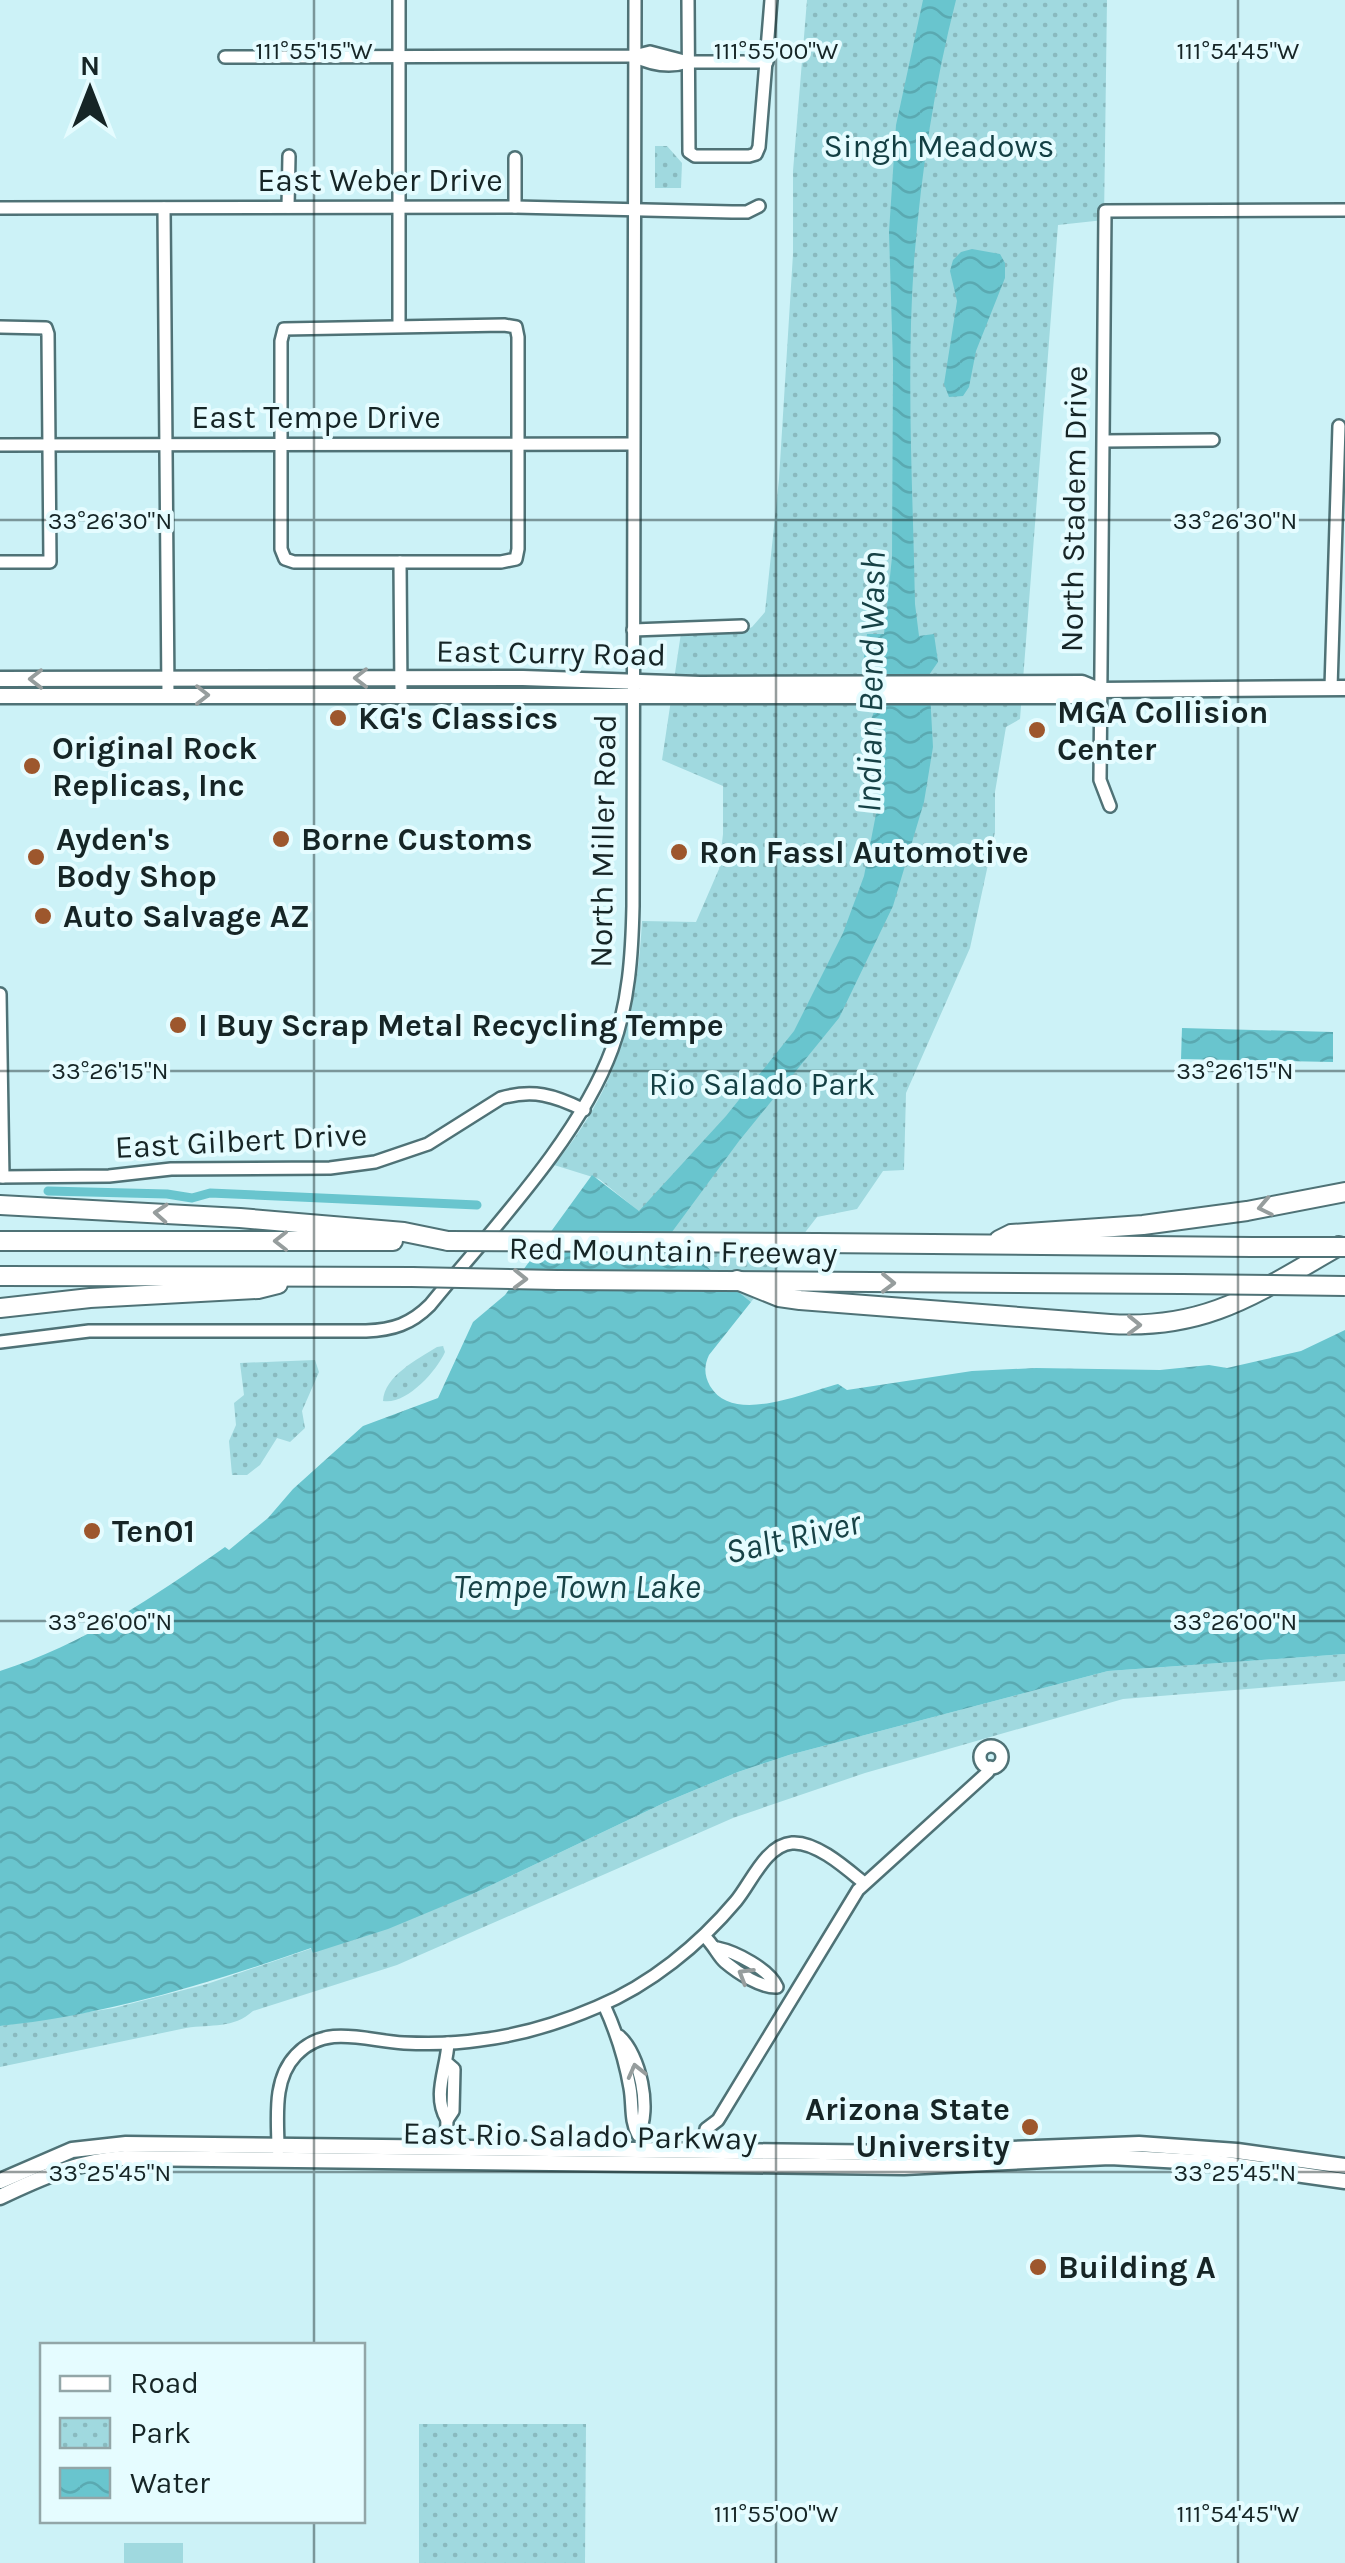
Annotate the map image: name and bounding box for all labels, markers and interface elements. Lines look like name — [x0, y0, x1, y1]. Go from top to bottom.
text: 111°55'15"W — [255, 36, 373, 65]
text: 111°55'00"W — [714, 36, 838, 65]
text: 111°54'45"W — [1177, 36, 1299, 65]
north arrow — [40, 40, 140, 140]
text: N — [80, 49, 100, 82]
park label: Singh Meadows — [824, 128, 1054, 165]
street label: East Weber Drive — [257, 162, 503, 199]
street label: North Stadem Drive — [1053, 365, 1095, 653]
street label: East Tempe Drive — [191, 399, 441, 436]
text: 33°26'30"N — [48, 506, 172, 535]
text: 33°26'30"N — [1173, 506, 1297, 535]
water label: Indian Bend Wash — [848, 551, 894, 813]
street label: East Curry Road — [436, 632, 666, 674]
one-way arrow — [352, 667, 368, 689]
one-way arrow — [27, 668, 42, 690]
one-way arrow — [196, 684, 211, 706]
place label: MGA Collision Center — [1057, 694, 1269, 768]
place label: KG's Classics — [358, 700, 558, 737]
marker: KG's Classics — [327, 707, 349, 729]
street label: North Miller Road — [582, 714, 624, 968]
marker: MGA Collision Center — [1026, 719, 1048, 741]
place label: Original Rock Replicas, Inc — [52, 730, 257, 804]
marker: Original Rock Replicas, Inc — [21, 755, 43, 777]
place label: Ayden's Body Shop — [56, 821, 217, 895]
place label: Borne Customs — [301, 821, 533, 858]
marker: Borne Customs — [270, 828, 292, 850]
place label: Ron Fassl Automotive — [699, 834, 1029, 871]
marker: Ron Fassl Automotive — [668, 841, 690, 863]
marker: Ayden's Body Shop — [25, 846, 47, 868]
place label: Auto Salvage AZ — [63, 898, 310, 935]
marker: Auto Salvage AZ — [32, 905, 54, 927]
place label: I Buy Scrap Metal Recycling Tempe — [198, 1007, 724, 1044]
marker: I Buy Scrap Metal Recycling Tempe — [167, 1014, 189, 1036]
text: 33°26'15"N — [51, 1056, 169, 1085]
text: 33°26'15"N — [1176, 1056, 1294, 1085]
park label: Rio Salado Park — [649, 1066, 875, 1103]
street label: East Gilbert Drive — [114, 1116, 368, 1166]
one-way arrow — [1257, 1195, 1274, 1216]
one-way arrow — [153, 1203, 169, 1224]
one-way arrow — [272, 1230, 288, 1252]
street label: Red Mountain Freeway — [508, 1230, 838, 1272]
one-way arrow — [512, 1268, 528, 1290]
one-way arrow — [880, 1273, 896, 1294]
one-way arrow — [1128, 1314, 1143, 1336]
water label: Salt River — [721, 1501, 866, 1572]
place label: Ten01 — [112, 1513, 195, 1550]
marker: Ten01 — [81, 1520, 103, 1542]
water label: Tempe Town Lake — [453, 1566, 701, 1607]
text: 33°26'00"N — [48, 1607, 172, 1636]
text: 33°26'00"N — [1173, 1607, 1297, 1636]
one-way arrow — [738, 1968, 756, 1987]
one-way arrow — [627, 2063, 648, 2081]
place label: Arizona State University — [805, 2091, 1010, 2165]
street label: East Rio Salado Parkway — [402, 2114, 758, 2158]
marker: Arizona State University — [1019, 2116, 1041, 2138]
text: 33°25'45"N — [49, 2158, 171, 2187]
text: 33°25'45"N — [1174, 2158, 1296, 2187]
place label: Building A — [1058, 2249, 1216, 2286]
marker: Building A — [1027, 2256, 1049, 2278]
legend — [40, 2343, 365, 2523]
text: Road — [130, 2365, 199, 2401]
text: Park — [130, 2415, 191, 2451]
text: Water — [130, 2465, 210, 2501]
text: 111°55'00"W — [714, 2499, 838, 2528]
text: 111°54'45"W — [1177, 2499, 1299, 2528]

